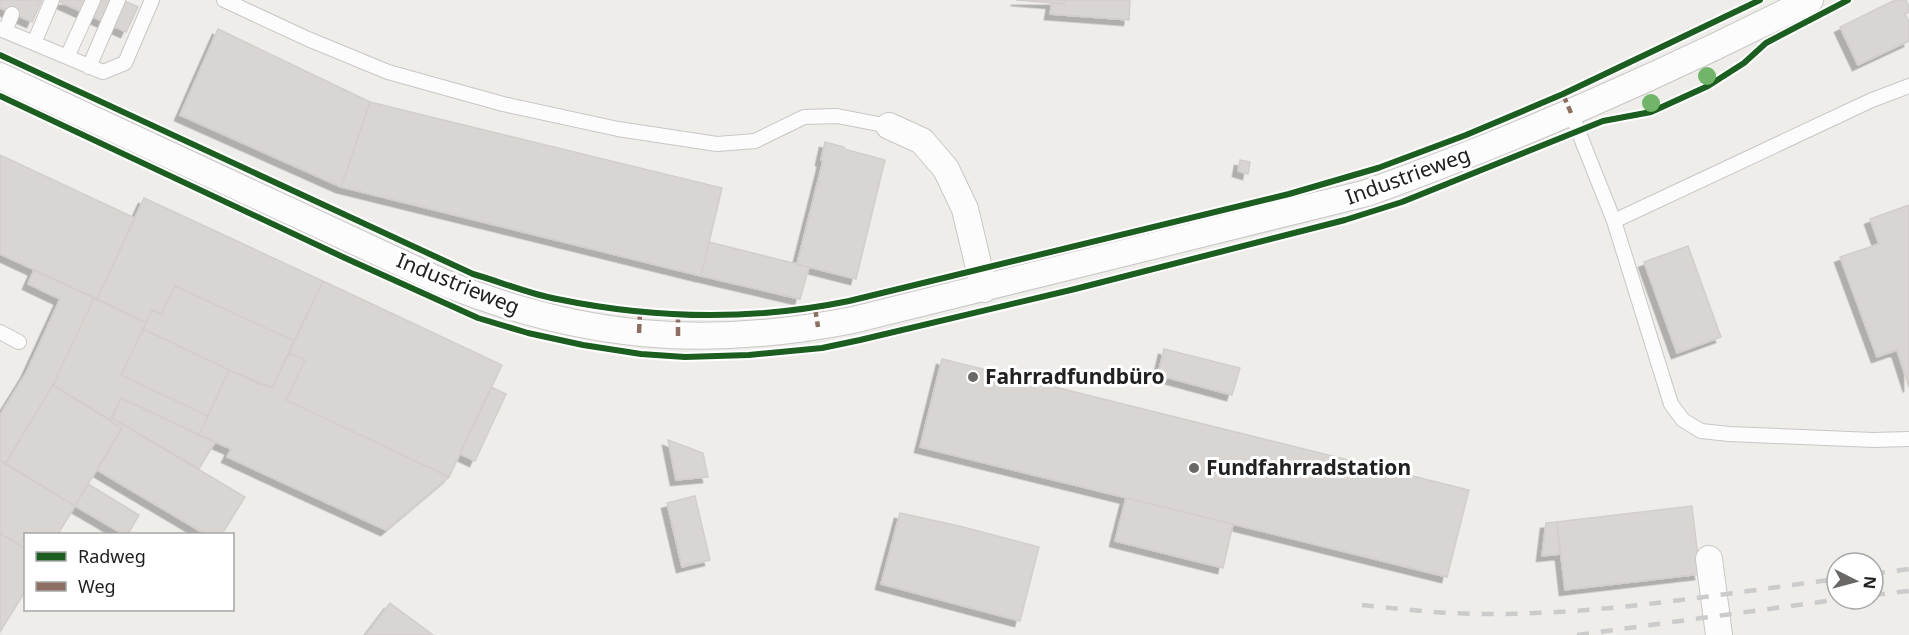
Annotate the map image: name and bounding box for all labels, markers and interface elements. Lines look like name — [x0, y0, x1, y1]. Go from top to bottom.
street label: Industrieweg — [1342, 140, 1474, 211]
street label: Industrieweg — [393, 246, 524, 320]
place label: Fahrradfundbüro — [985, 362, 1165, 390]
marker: Fahrradfundbüro — [966, 370, 980, 384]
place label: Fundfahrradstation — [1206, 453, 1411, 481]
marker: Fundfahrradstation — [1187, 461, 1201, 475]
legend — [24, 533, 234, 611]
text: Radweg — [78, 544, 146, 568]
north arrow — [1825, 551, 1885, 611]
text: Weg — [78, 574, 116, 598]
text: N — [1858, 575, 1882, 590]

